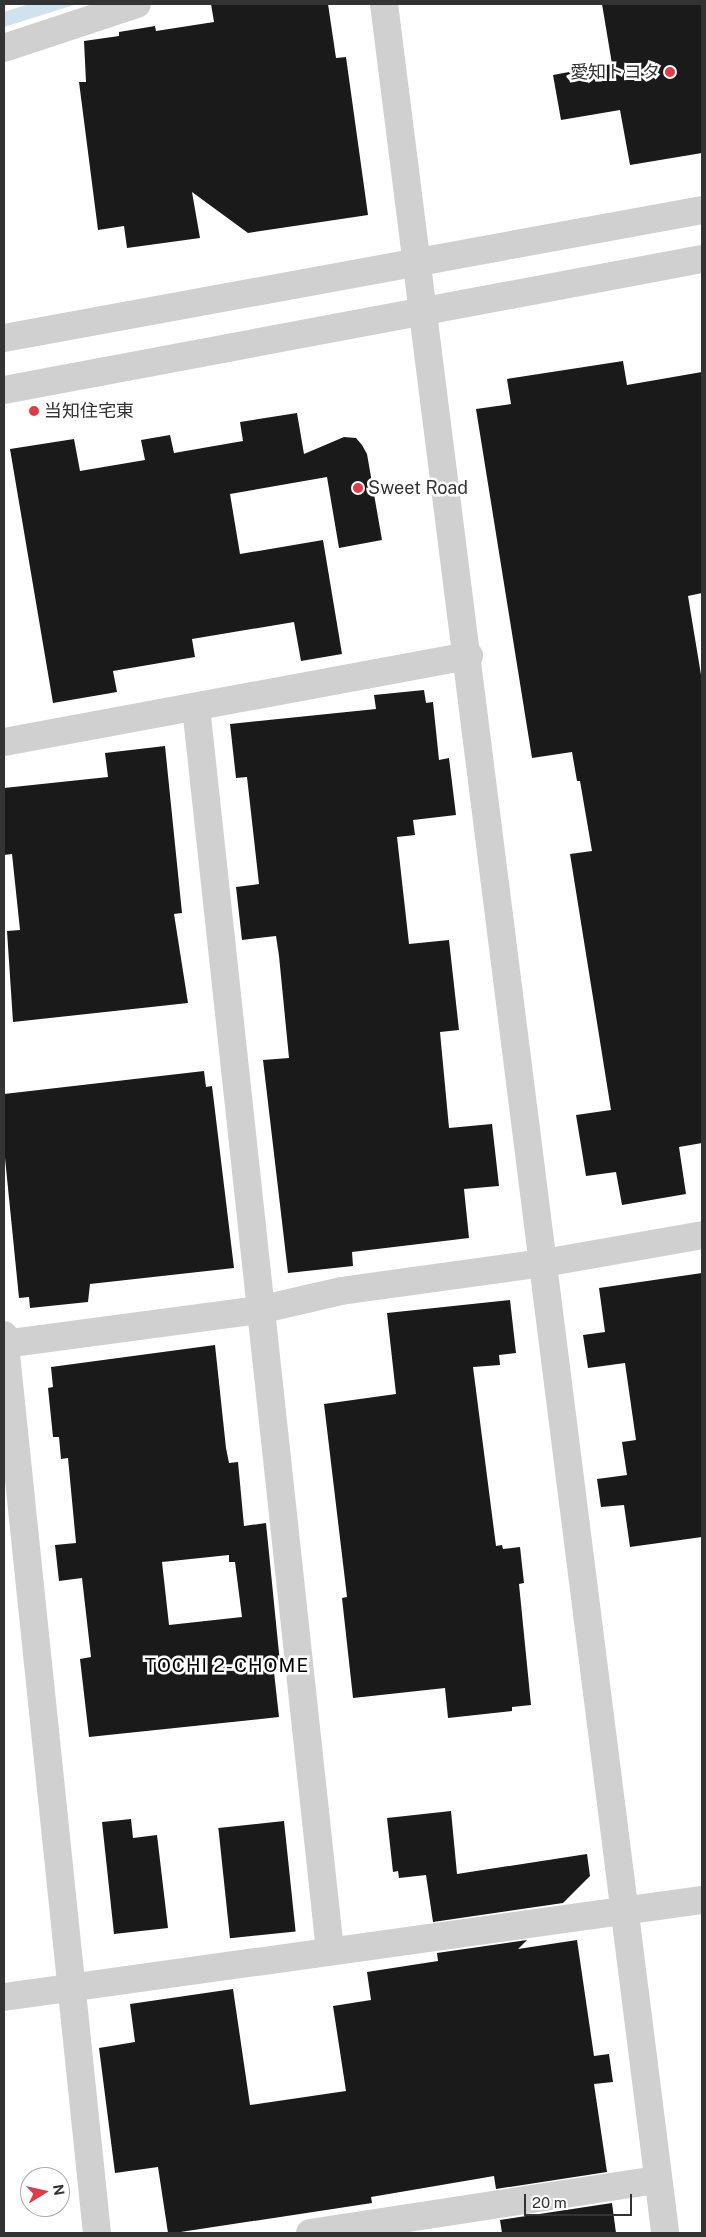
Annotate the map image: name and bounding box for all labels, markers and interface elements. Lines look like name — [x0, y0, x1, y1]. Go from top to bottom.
place label: 愛知トヨタ — [570, 61, 660, 83]
marker: 愛知トヨタ — [664, 66, 676, 78]
place label: 当知住宅東 — [44, 400, 134, 422]
marker: 当知住宅東 — [28, 405, 40, 417]
place label: Sweet Road — [368, 477, 468, 499]
marker: Sweet Road — [352, 482, 364, 494]
district label: TOCHI 2-CHOME — [143, 1655, 311, 1677]
north arrow — [20, 2167, 70, 2217]
text: N — [50, 2183, 68, 2196]
scale bar — [526, 2184, 634, 2216]
text: 20 m — [532, 2194, 567, 2211]

